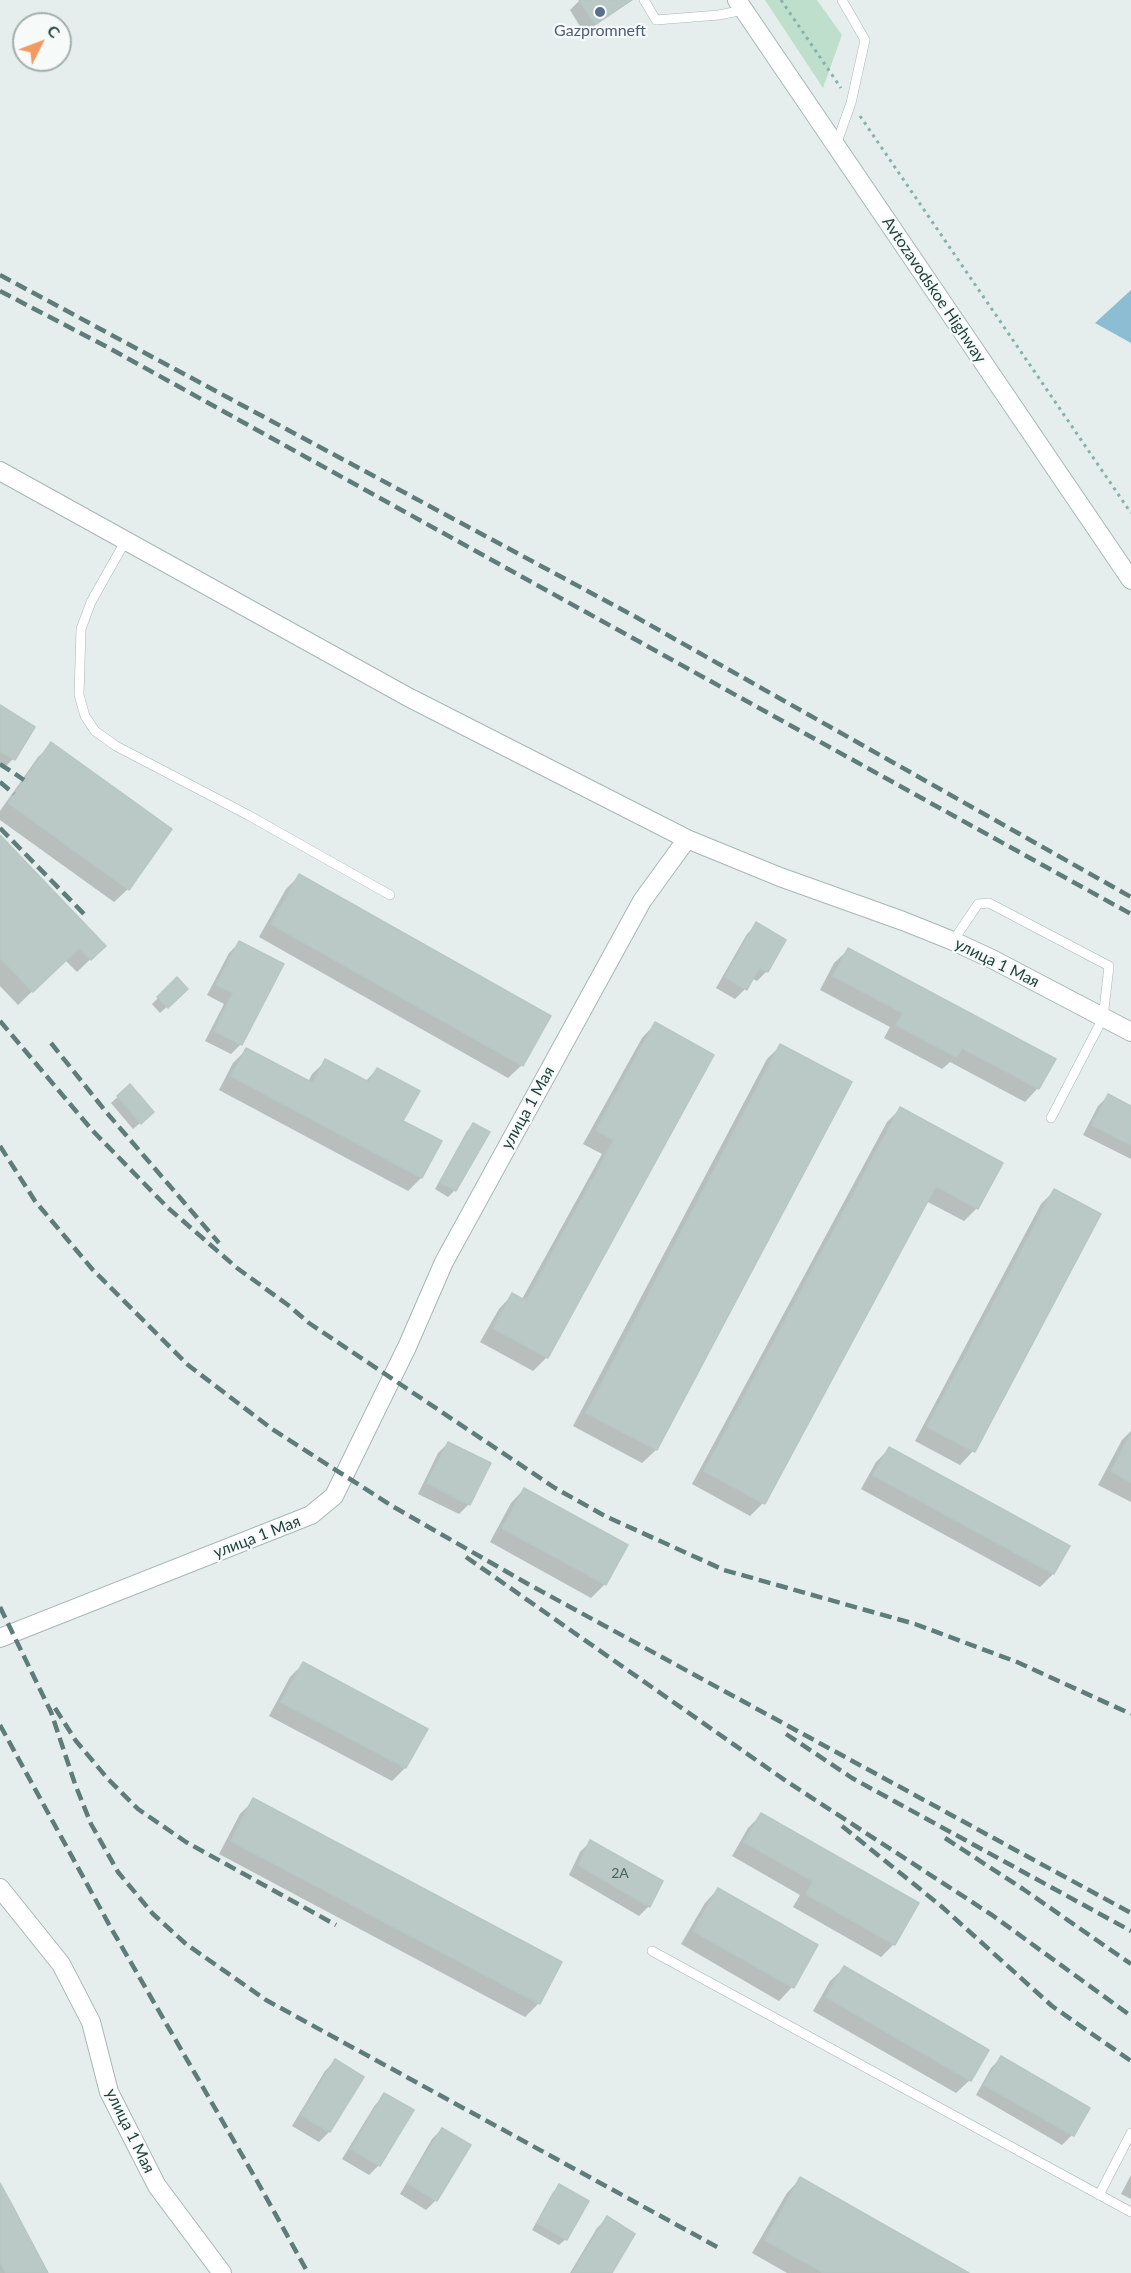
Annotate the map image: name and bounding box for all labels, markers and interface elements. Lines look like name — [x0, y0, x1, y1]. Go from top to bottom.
marker: Gazpromneft — [593, 5, 607, 19]
north arrow — [12, 12, 72, 72]
text: С — [44, 21, 65, 41]
place label: Gazpromneft — [554, 21, 646, 41]
street label: Avtozavodskoe Highway — [878, 213, 990, 367]
street label: улица 1 Мая — [952, 934, 1042, 992]
street label: улица 1 Мая — [497, 1063, 559, 1153]
street label: улица 1 Мая — [211, 1512, 303, 1562]
house number: 2А — [611, 1865, 629, 1881]
street label: улица 1 Мая — [101, 2086, 159, 2176]

